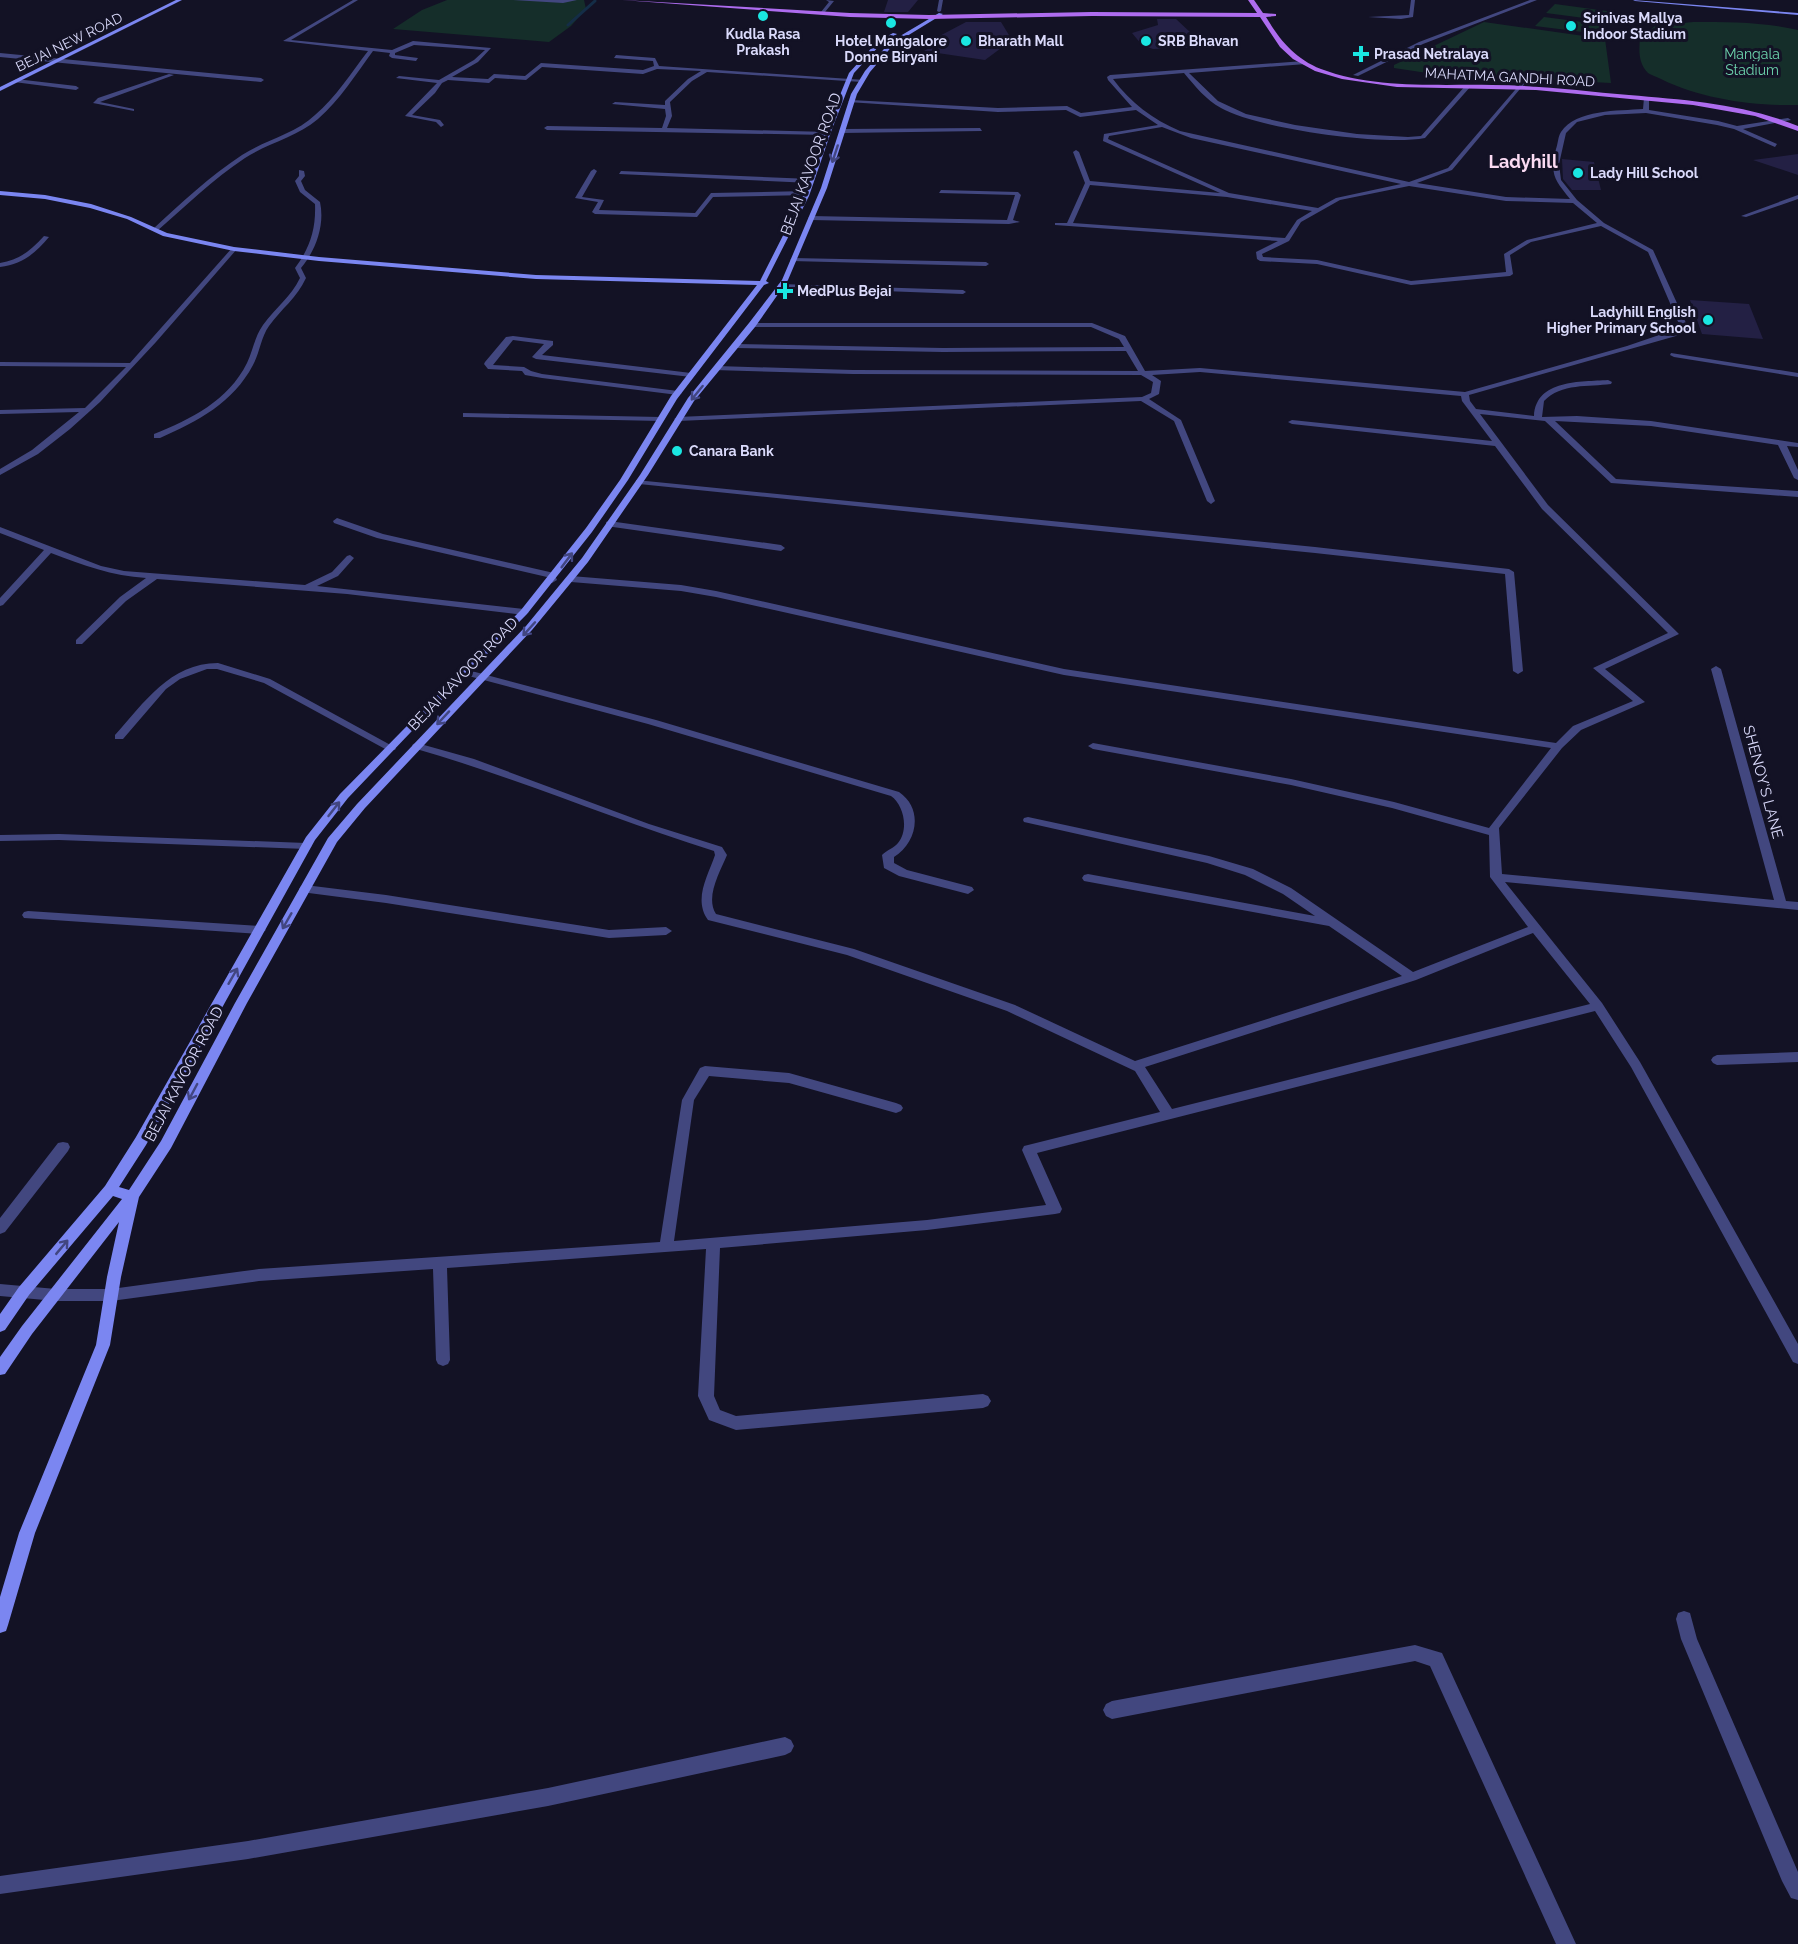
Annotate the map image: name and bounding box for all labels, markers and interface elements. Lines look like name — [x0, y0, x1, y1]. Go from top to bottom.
street label: BEJAI NEW ROAD — [13, 9, 125, 75]
marker: Kudla Rasa Prakash — [756, 9, 770, 23]
place label: Srinivas Mallya Indoor Stadium — [1583, 10, 1686, 42]
marker: Hotel Mangalore Donne Biryani — [884, 16, 898, 30]
marker: Srinivas Mallya Indoor Stadium — [1564, 19, 1578, 33]
place label: Kudla Rasa Prakash — [726, 26, 800, 58]
place label: Hotel Mangalore Donne Biryani — [835, 33, 948, 65]
place label: Bharath Mall — [978, 33, 1064, 49]
place label: SRB Bhavan — [1158, 33, 1239, 49]
marker: Bharath Mall — [959, 34, 973, 48]
marker: SRB Bhavan — [1139, 34, 1153, 48]
marker: Prasad Netralaya — [1352, 45, 1370, 63]
place label: Prasad Netralaya — [1374, 46, 1489, 62]
park label: Mangala Stadium — [1724, 46, 1780, 78]
street label: MAHATMA GANDHI ROAD — [1424, 65, 1596, 89]
street label: BEJAI KAVOOR ROAD — [777, 90, 845, 238]
one-way arrow — [829, 144, 840, 163]
district label: Ladyhill — [1488, 151, 1558, 172]
place label: Lady Hill School — [1590, 165, 1699, 181]
marker: Lady Hill School — [1571, 166, 1585, 180]
place label: MedPlus Bejai — [797, 283, 892, 299]
marker: MedPlus Bejai — [778, 284, 792, 298]
place label: Ladyhill English Higher Primary School — [1547, 304, 1697, 336]
marker: Ladyhill English Higher Primary School — [1701, 313, 1715, 327]
one-way arrow — [690, 385, 703, 401]
place label: Canara Bank — [689, 443, 774, 459]
marker: Canara Bank — [670, 444, 684, 458]
one-way arrow — [561, 552, 574, 568]
street label: BEJAI KAVOOR ROAD — [404, 614, 522, 734]
one-way arrow — [522, 621, 536, 636]
one-way arrow — [436, 710, 450, 725]
street label: SHENOY'S LANE — [1739, 723, 1787, 841]
one-way arrow — [327, 802, 340, 818]
one-way arrow — [281, 912, 293, 929]
one-way arrow — [227, 968, 239, 985]
street label: BEJAI KAVOOR ROAD — [141, 1003, 227, 1145]
one-way arrow — [187, 1083, 199, 1100]
one-way arrow — [55, 1240, 69, 1255]

